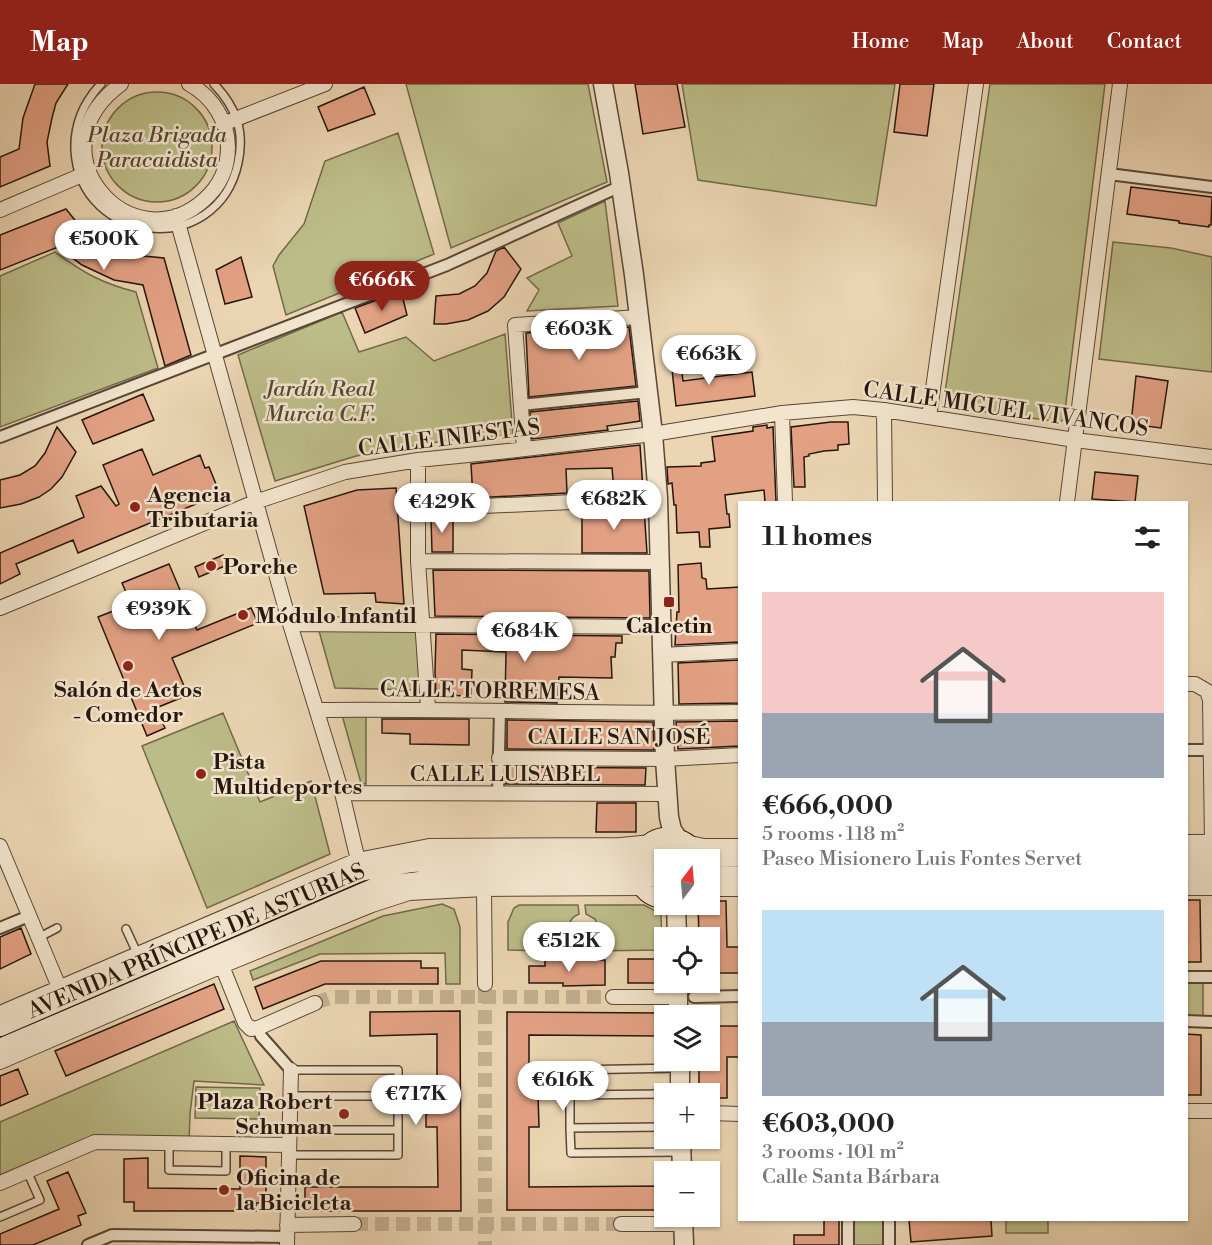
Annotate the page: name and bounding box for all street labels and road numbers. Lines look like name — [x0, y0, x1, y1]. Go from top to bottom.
street label: CALLE MIGUEL VIVANCOS — [862, 376, 1150, 443]
street label: CALLE INIESTAS — [357, 414, 542, 463]
street label: CALLE TORREMESA — [380, 676, 601, 707]
street label: CALLE SAN JOSÉ — [527, 723, 711, 751]
street label: CALLE LUISABEL — [410, 761, 600, 788]
street label: AVENIDA PRÍNCIPE DE ASTURIAS — [22, 857, 369, 1025]

